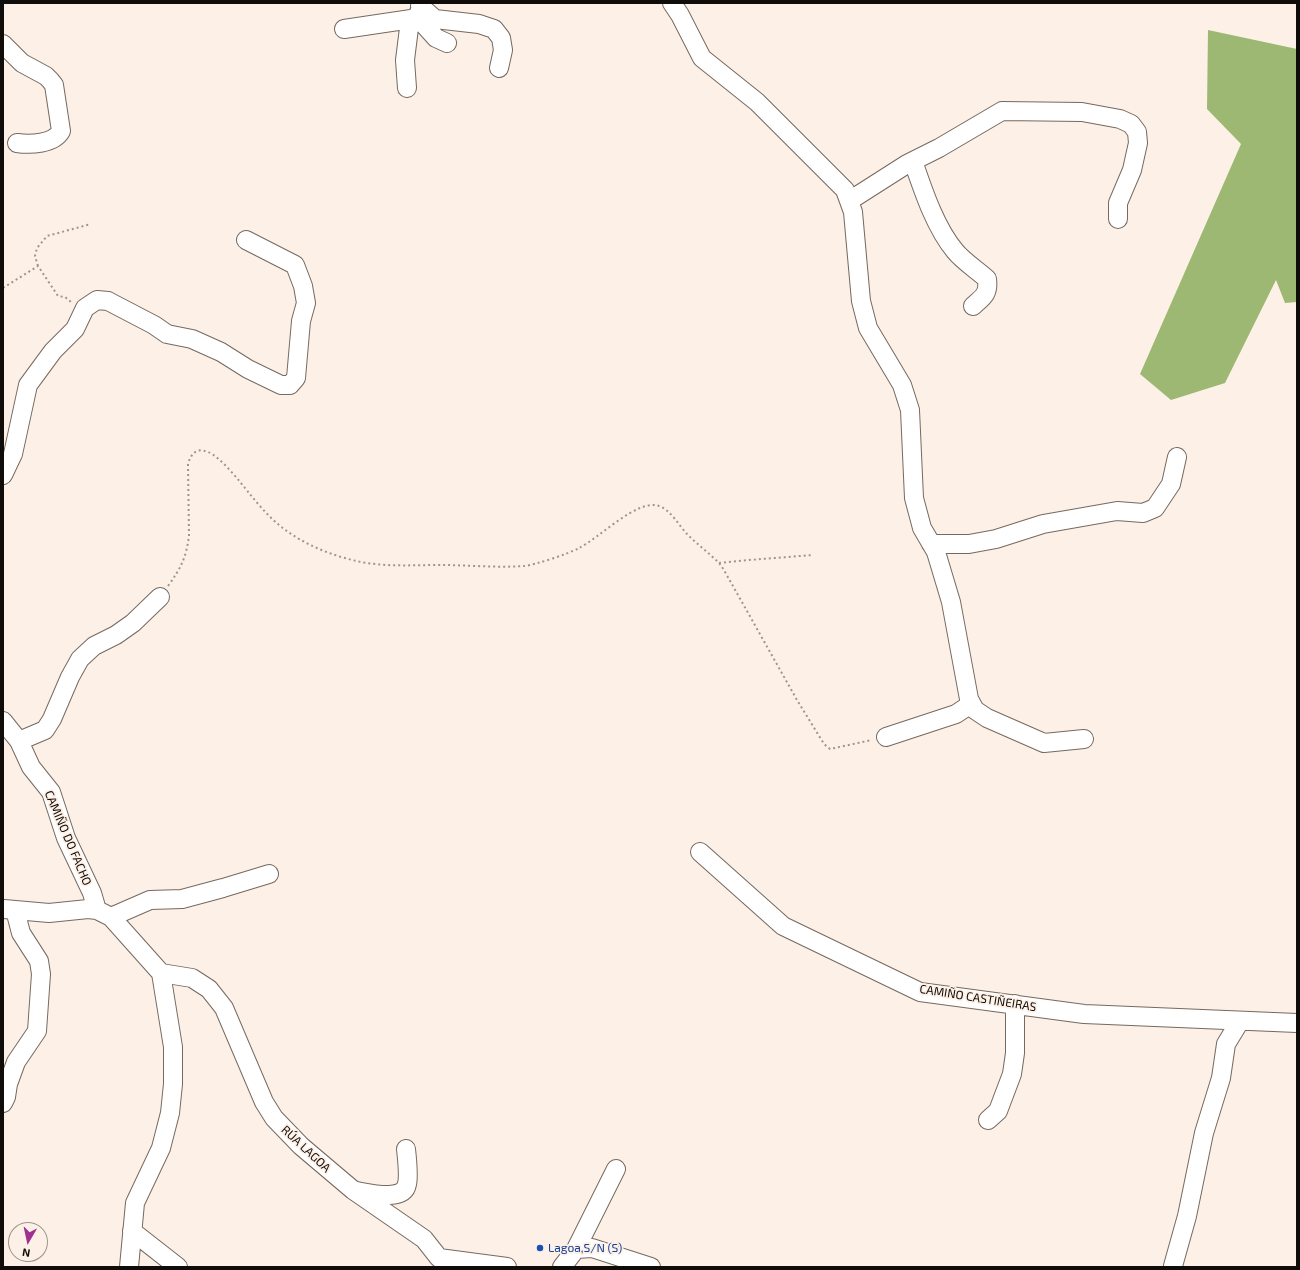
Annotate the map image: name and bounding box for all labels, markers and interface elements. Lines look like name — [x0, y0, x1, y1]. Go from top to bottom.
street label: CAMIÑO DO FACHO — [41, 788, 95, 888]
street label: CAMIÑO CASTIÑEIRAS — [918, 982, 1038, 1014]
street label: RÚA LAGOA — [278, 1123, 334, 1175]
north arrow — [8, 1222, 48, 1262]
place label: Lagoa,S/N (S) — [548, 1241, 622, 1255]
marker: Lagoa,S/N (S) — [535, 1243, 545, 1253]
text: N — [21, 1246, 31, 1260]

